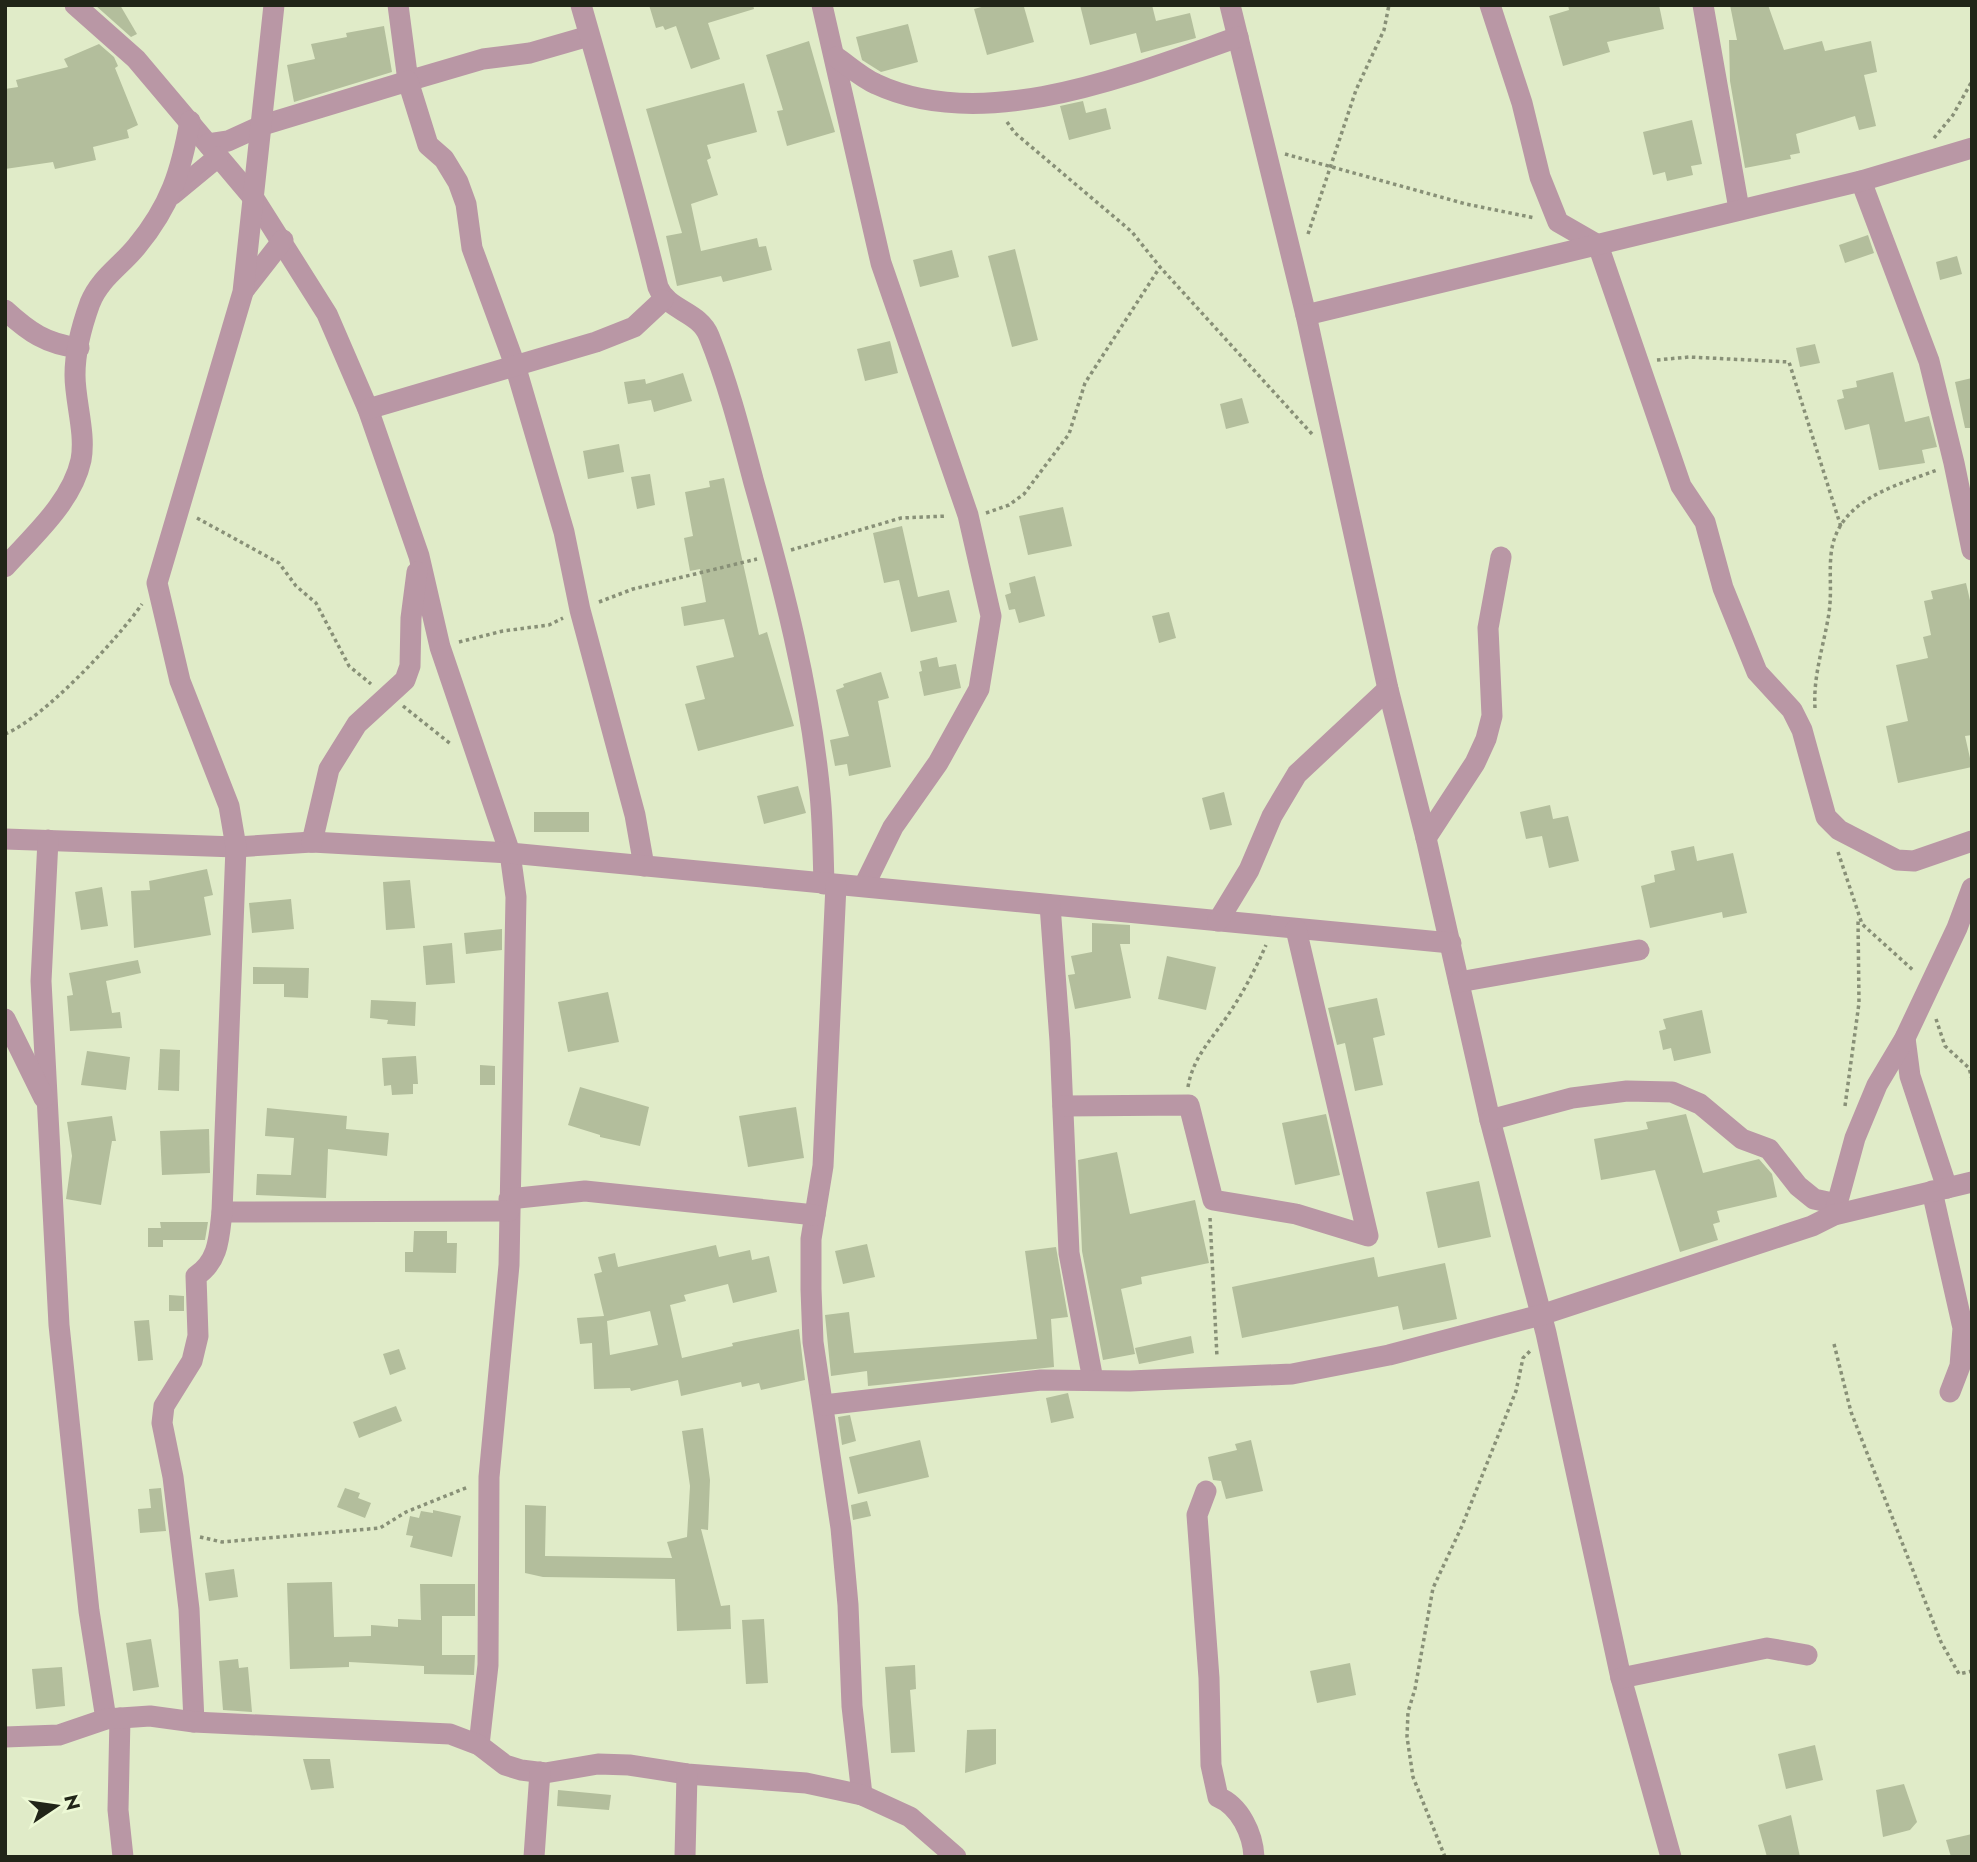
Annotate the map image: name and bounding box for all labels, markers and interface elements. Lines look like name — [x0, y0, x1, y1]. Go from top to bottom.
north arrow — [21, 1771, 91, 1841]
text: N — [57, 1792, 87, 1813]

